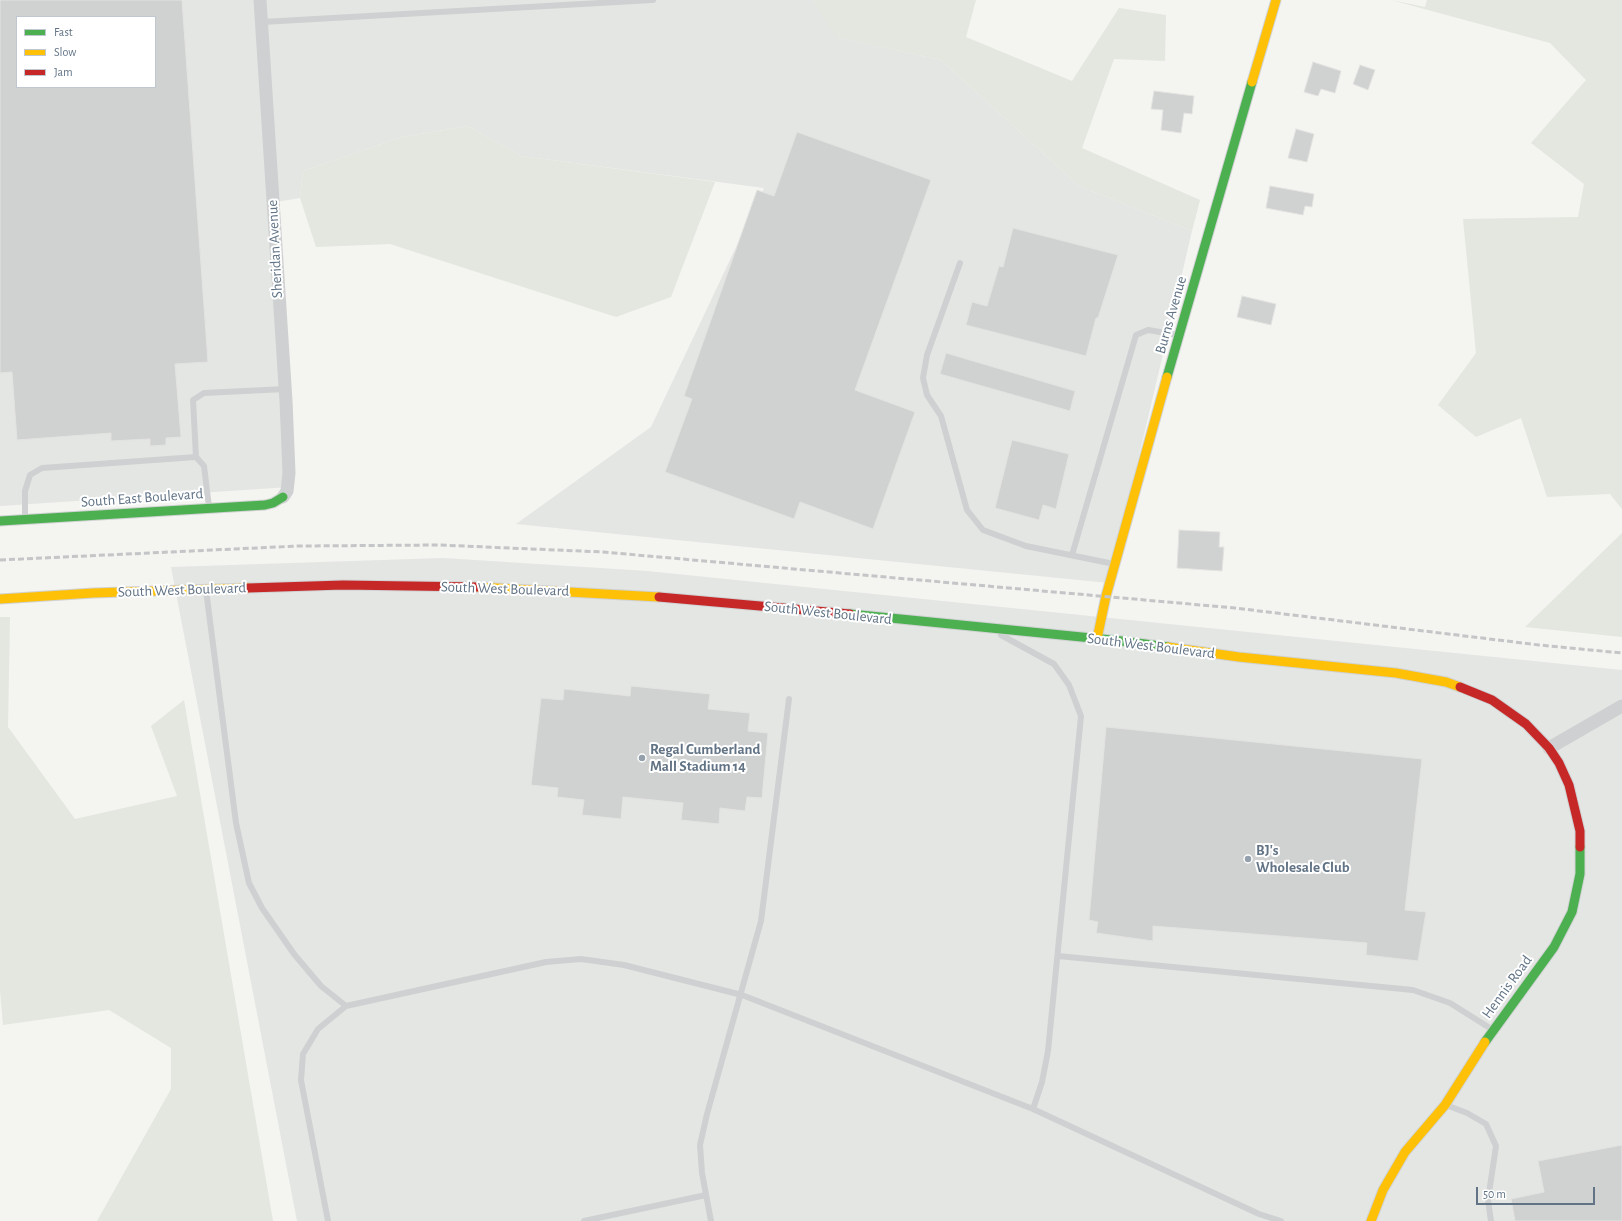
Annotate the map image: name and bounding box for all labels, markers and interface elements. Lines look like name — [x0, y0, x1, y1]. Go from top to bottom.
legend — [16, 16, 156, 88]
text: Fast — [54, 26, 73, 38]
text: Slow — [54, 46, 76, 58]
text: Jam — [54, 66, 73, 78]
street label: Sheridan Avenue — [263, 199, 287, 299]
street label: Burns Avenue — [1151, 274, 1191, 356]
street label: South East Boulevard — [80, 485, 204, 511]
street label: South West Boulevard — [441, 578, 569, 600]
street label: South West Boulevard — [118, 579, 246, 601]
street label: South West Boulevard — [763, 597, 893, 629]
street label: South West Boulevard — [1086, 629, 1216, 663]
place label: Regal Cumberland Mall Stadium 14 — [650, 740, 760, 775]
marker: Regal Cumberland Mall Stadium 14 — [637, 753, 647, 763]
place label: BJ's Wholesale Club — [1256, 841, 1350, 876]
marker: BJ's Wholesale Club — [1243, 854, 1253, 864]
street label: Hennis Road — [1478, 952, 1536, 1022]
scale bar — [1478, 1179, 1597, 1205]
text: 50 m — [1483, 1188, 1506, 1200]

